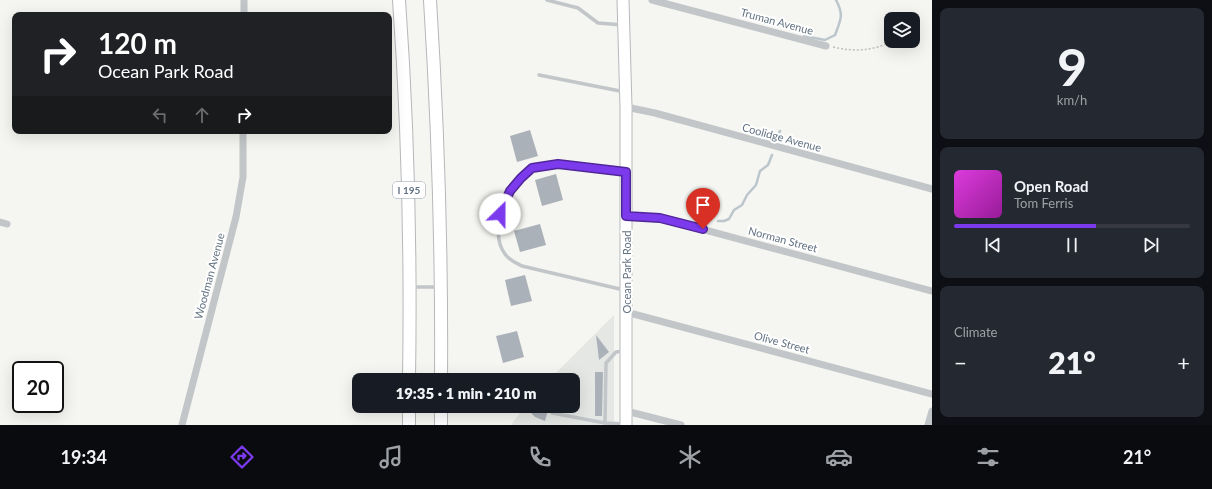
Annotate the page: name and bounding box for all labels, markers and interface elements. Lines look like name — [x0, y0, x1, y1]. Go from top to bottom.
street label: Truman Avenue — [739, 5, 815, 37]
map controls — [884, 12, 920, 48]
button: layers — [884, 12, 920, 48]
text: 120 m — [98, 26, 177, 60]
icon: right — [32, 28, 84, 80]
text: 9 — [1057, 35, 1087, 97]
text: Ocean Park Road — [98, 60, 234, 82]
text: km/h — [1057, 92, 1087, 108]
icon: left — [149, 104, 171, 126]
icon: ahead — [191, 104, 213, 126]
icon: right — [233, 104, 255, 126]
street label: Coolidge Avenue — [741, 120, 823, 154]
text: Open Road — [1014, 177, 1089, 195]
road number: I 195 — [393, 182, 425, 198]
pin — [686, 188, 720, 229]
position arrow — [479, 193, 521, 235]
icon: arrive — [692, 194, 714, 216]
text: Tom Ferris — [1014, 195, 1073, 211]
street label: Norman Street — [747, 224, 819, 254]
street label: Woodman Avenue — [191, 231, 227, 321]
street label: Ocean Park Road — [620, 231, 633, 313]
icon: previous — [982, 234, 1004, 256]
icon: pause — [1061, 234, 1083, 256]
icon: next — [1140, 234, 1162, 256]
text: Climate — [954, 324, 997, 340]
street label: Olive Street — [753, 328, 811, 356]
text: 21° — [1048, 344, 1096, 380]
text: − — [954, 349, 967, 376]
text: + — [1177, 349, 1190, 376]
speed limit sign: 20 — [12, 361, 64, 413]
text: 19:35 · 1 min · 210 m — [395, 384, 537, 402]
icon: directions — [228, 443, 256, 471]
icon: music — [377, 443, 405, 471]
icon: phone — [526, 443, 554, 471]
icon: climate — [676, 443, 704, 471]
icon: car — [825, 443, 853, 471]
icon: filters — [974, 443, 1002, 471]
text: 19:34 — [61, 446, 107, 468]
text: 21° — [1123, 446, 1151, 468]

